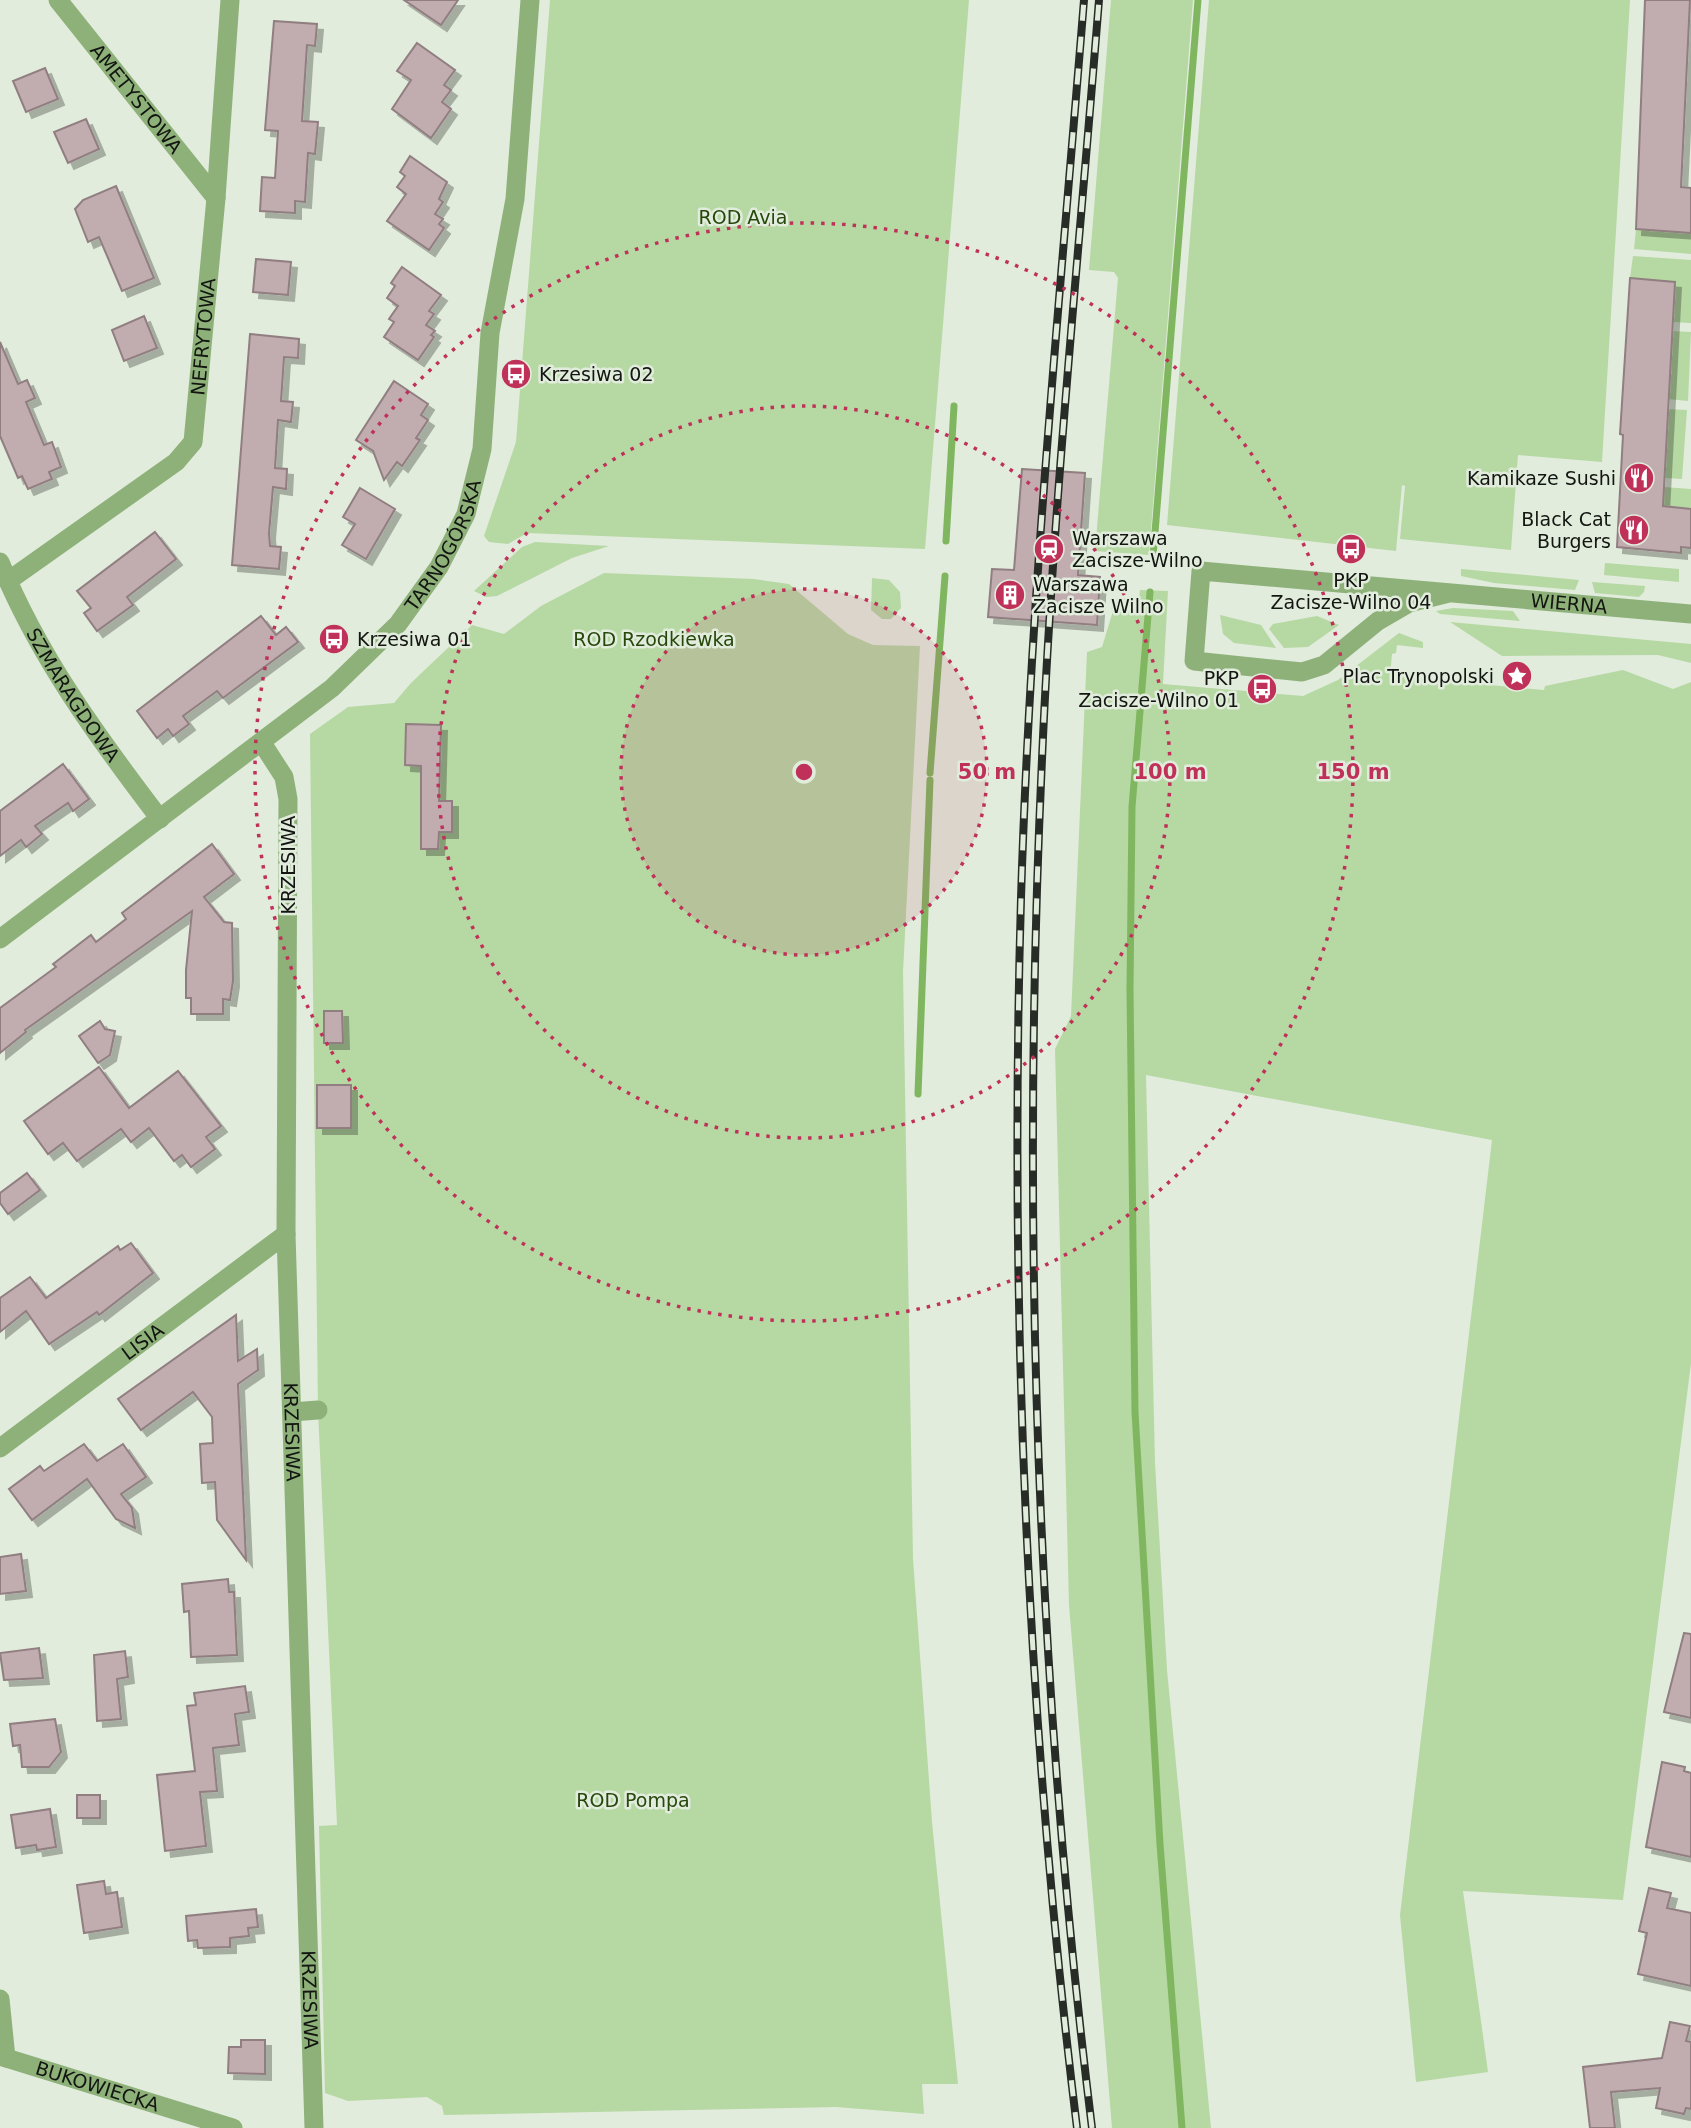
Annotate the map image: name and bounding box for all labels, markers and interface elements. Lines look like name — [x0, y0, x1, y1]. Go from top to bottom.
street label: AMETYSTOWA — [86, 39, 187, 158]
park label: ROD Avia — [699, 206, 787, 228]
street label: NEFRYTOWA — [186, 277, 219, 396]
bus stop icon: Krzesiwa 02 — [499, 357, 533, 391]
place label: Krzesiwa 02 — [539, 363, 654, 385]
restaurant icon: Kamikaze Sushi — [1622, 461, 1656, 495]
place label: Kamikaze Sushi — [1467, 467, 1616, 489]
street label: TARNOGÓRSKA — [400, 477, 485, 616]
place label: Black Cat Burgers — [1521, 508, 1611, 552]
restaurant icon: Black Cat Burgers — [1617, 513, 1651, 547]
place label: Warszawa Zacisze-Wilno — [1072, 527, 1203, 571]
station icon: Warszawa Zacisze-Wilno — [1032, 532, 1066, 566]
bus stop icon: PKP Zacisze-Wilno 04 — [1334, 532, 1368, 566]
place label: PKP Zacisze-Wilno 04 — [1271, 569, 1431, 613]
place label: Warszawa Zacisze Wilno — [1033, 573, 1164, 617]
building icon: Warszawa Zacisze Wilno — [993, 578, 1027, 612]
street label: WIERNA — [1530, 589, 1608, 618]
bus stop icon: Krzesiwa 01 — [317, 622, 351, 656]
street label: SZMARAGDOWA — [22, 624, 124, 766]
place label: Krzesiwa 01 — [357, 628, 472, 650]
park label: ROD Rzodkiewka — [573, 628, 735, 650]
place icon: Plac Trynopolski — [1500, 659, 1534, 693]
place label: Plac Trynopolski — [1342, 665, 1494, 687]
place label: PKP Zacisze-Wilno 01 — [1078, 667, 1239, 711]
bus stop icon: PKP Zacisze-Wilno 01 — [1245, 672, 1279, 706]
centre of rings — [792, 760, 816, 784]
text: 50 m — [958, 760, 1016, 784]
text: 100 m — [1133, 760, 1207, 784]
text: 150 m — [1316, 760, 1390, 784]
street label: KRZESIWA — [277, 815, 299, 915]
street label: LISIA — [117, 1319, 168, 1364]
street label: KRZESIWA — [280, 1382, 305, 1482]
park label: ROD Pompa — [576, 1789, 690, 1811]
street label: KRZESIWA — [297, 1950, 323, 2050]
street label: BUKOWIECKA — [33, 2057, 162, 2116]

